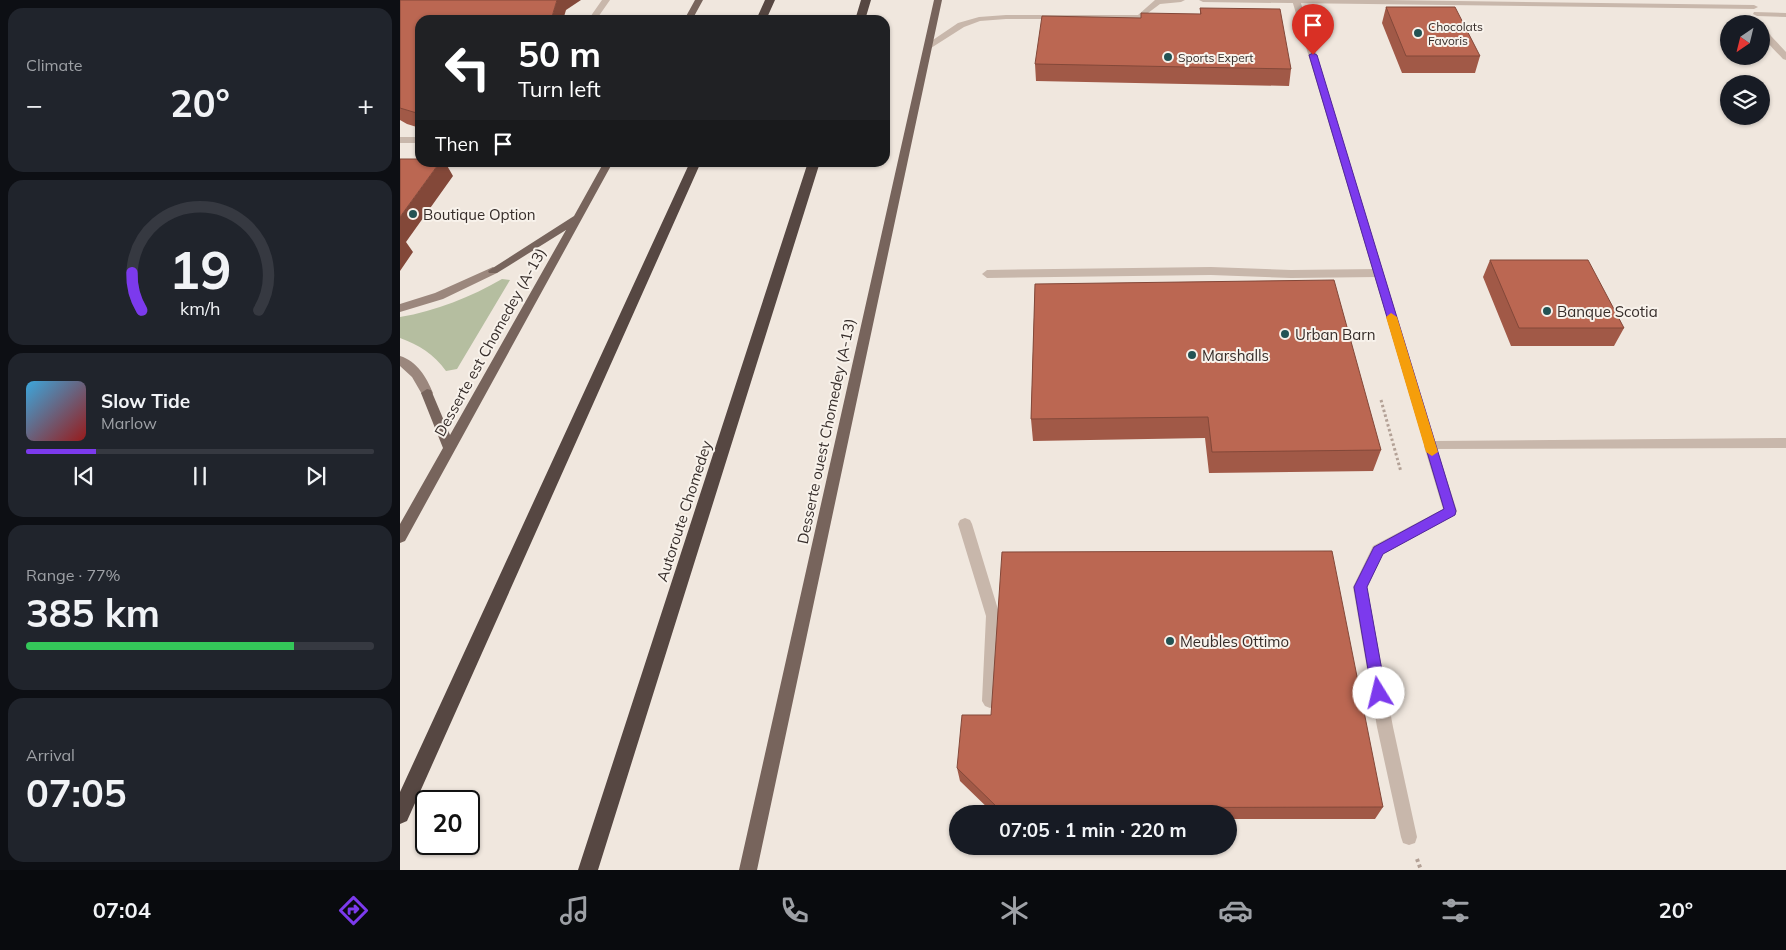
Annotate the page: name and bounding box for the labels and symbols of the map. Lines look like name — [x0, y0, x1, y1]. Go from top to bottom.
pin — [1292, 4, 1334, 55]
north arrow — [1720, 15, 1770, 65]
place label: Chocolats Favoris — [1428, 19, 1483, 48]
marker: Chocolats Favoris — [1412, 27, 1424, 39]
place label: Sports Expert — [1178, 50, 1254, 65]
marker: Sports Expert — [1162, 51, 1174, 63]
place label: Boutique Option — [423, 205, 536, 224]
marker: Boutique Option — [407, 208, 419, 220]
street label: Desserte est Chomedey (A-13) — [430, 244, 550, 440]
place label: Banque Scotia — [1557, 302, 1658, 321]
marker: Banque Scotia — [1541, 305, 1553, 317]
street label: Desserte ouest Chomedey (A-13) — [793, 317, 859, 545]
place label: Urban Barn — [1295, 325, 1376, 344]
marker: Urban Barn — [1279, 328, 1291, 340]
place label: Marshalls — [1202, 346, 1269, 365]
marker: Marshalls — [1186, 349, 1198, 361]
street label: Autoroute Chomedey — [652, 438, 716, 584]
place label: Meubles Ottimo — [1180, 632, 1289, 651]
marker: Meubles Ottimo — [1164, 635, 1176, 647]
position arrow — [1352, 666, 1404, 718]
speed limit sign: 20 — [415, 790, 480, 855]

